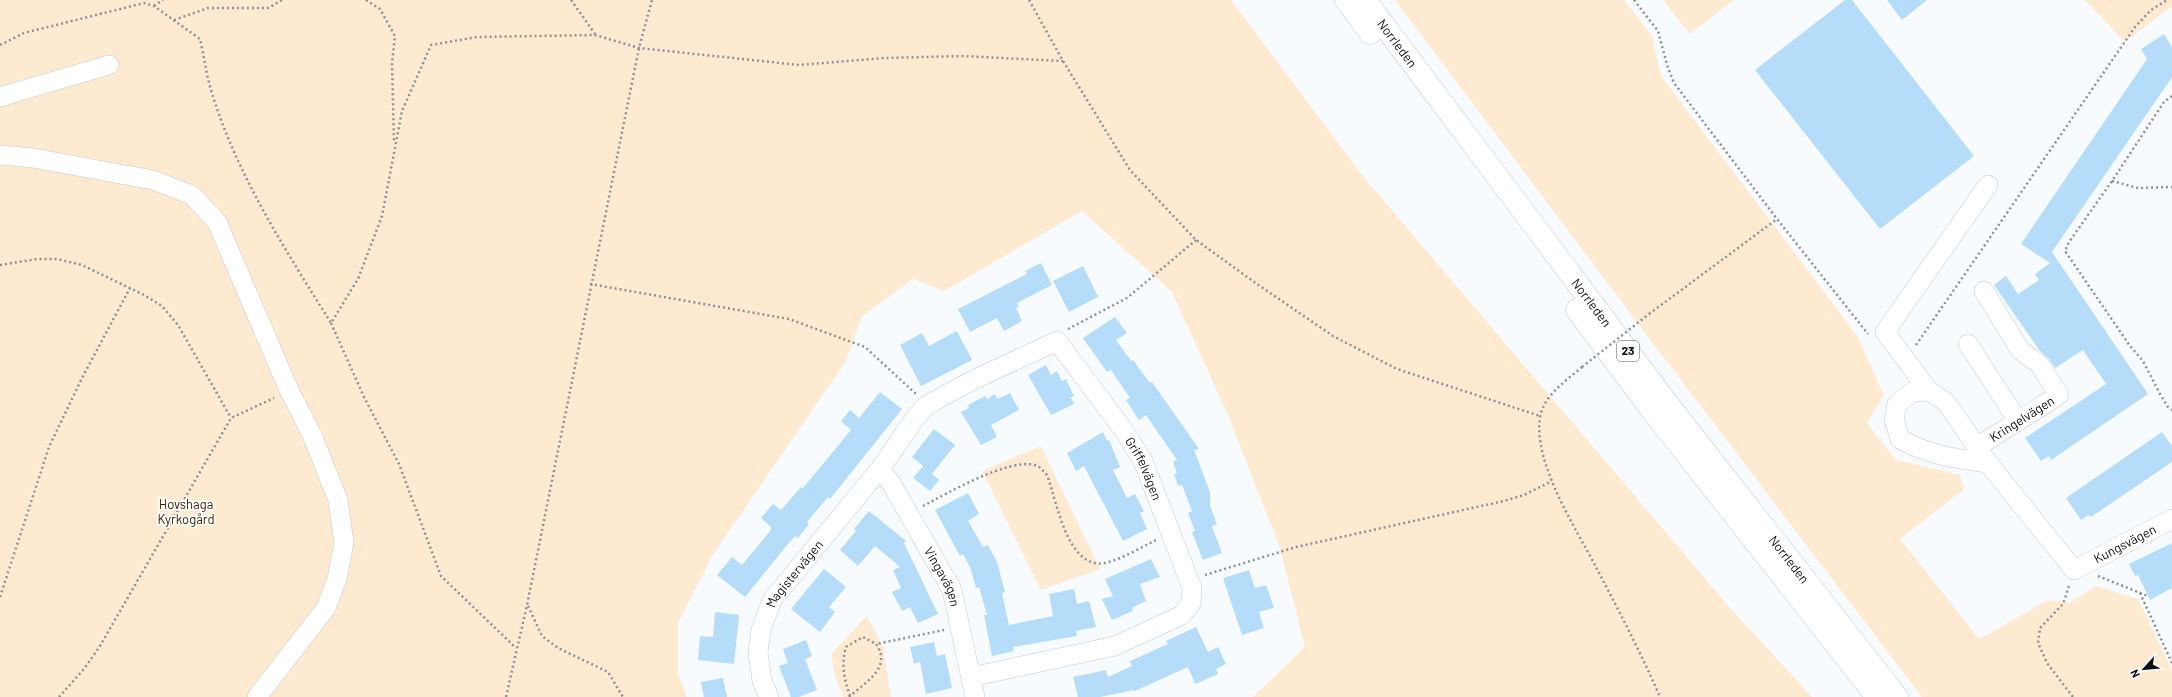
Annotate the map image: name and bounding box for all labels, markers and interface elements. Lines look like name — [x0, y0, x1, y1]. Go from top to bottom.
street label: Norrleden — [1374, 16, 1421, 71]
street label: Norrleden — [1568, 275, 1615, 330]
road number: 23 — [1617, 341, 1639, 361]
street label: Kringelvägen — [1986, 392, 2057, 445]
street label: Griffelvägen — [1122, 434, 1165, 502]
park label: Hovshaga Kyrkogård — [157, 496, 215, 527]
street label: Kungsvägen — [2091, 521, 2159, 566]
street label: Norrleden — [1766, 532, 1813, 586]
street label: Magistervägen — [762, 537, 826, 610]
street label: Vingavägen — [921, 544, 963, 608]
north arrow — [2124, 649, 2164, 689]
text: N — [2127, 668, 2142, 680]

